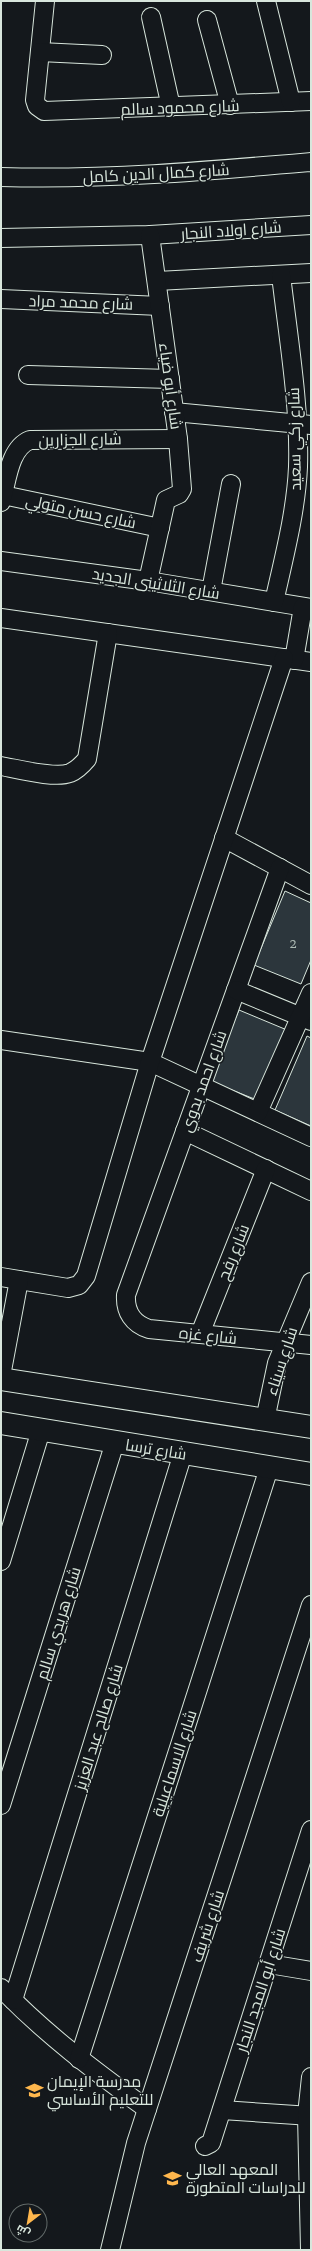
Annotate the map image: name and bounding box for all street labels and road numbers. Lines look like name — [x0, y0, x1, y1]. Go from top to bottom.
street label: شارع محمود سالم — [120, 96, 240, 121]
street label: شارع كمال الدين كامل — [82, 160, 230, 189]
street label: شارع اولاد النجار — [179, 217, 282, 246]
street label: شارع محمد مراد — [28, 291, 134, 316]
street label: شارع أبو ضياء — [153, 342, 186, 431]
street label: شارع زكي سعيد — [284, 387, 309, 491]
street label: شارع الجزارين — [38, 429, 122, 452]
street label: شارع حسن متولي — [23, 491, 138, 536]
street label: شارع الثلاثينى الجديد — [90, 564, 221, 605]
street label: شارع احمد بدوي — [176, 1028, 234, 1136]
street label: شارع رفح — [214, 1221, 255, 1284]
street label: شارع غزه — [178, 1323, 238, 1350]
street label: شارع سيناء — [262, 1325, 303, 1398]
street label: شارع ترسا — [124, 1435, 188, 1466]
street label: شارع هريدي سالم — [32, 1564, 89, 1683]
street label: شارع صالح عبد العزيز — [70, 1662, 129, 1794]
street label: شارع الاسماعيلية — [148, 1707, 203, 1820]
street label: شارع شريف — [187, 1888, 230, 1965]
street label: شارع أبو المجد النجار — [231, 1926, 291, 2056]

